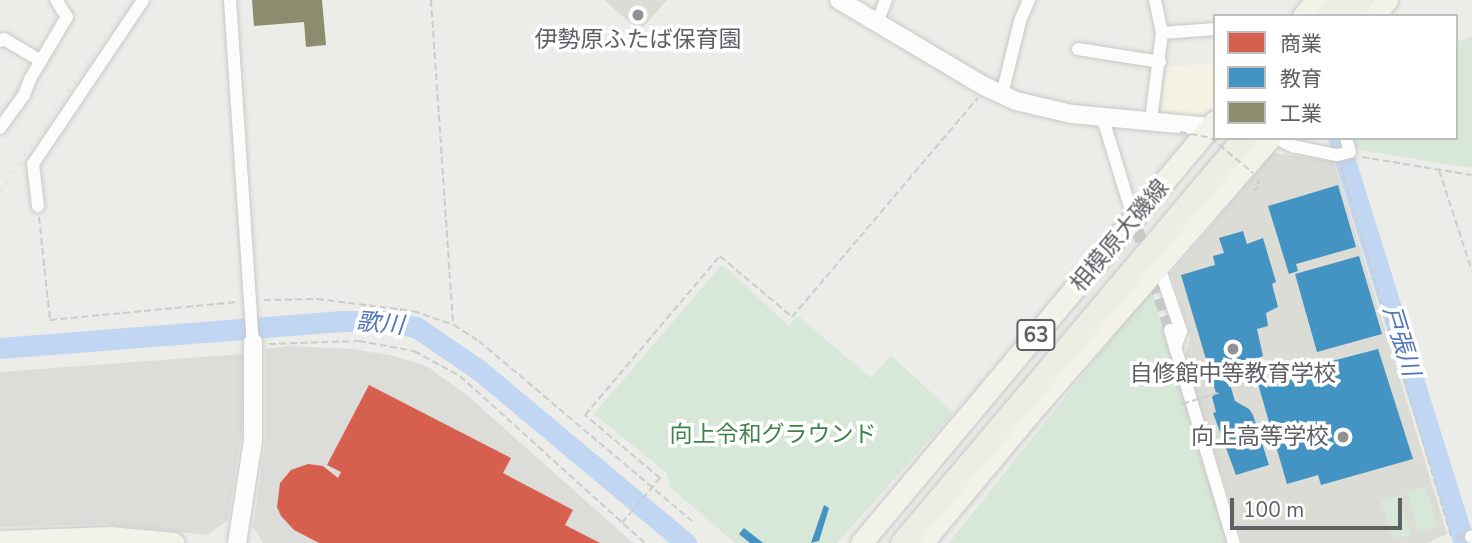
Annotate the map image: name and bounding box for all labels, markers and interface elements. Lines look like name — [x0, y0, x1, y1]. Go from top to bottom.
marker: 伊勢原ふたば保育園 — [630, 7, 646, 23]
legend — [1213, 14, 1458, 140]
place label: 伊勢原ふたば保育園 — [535, 26, 741, 54]
text: 商業 — [1280, 30, 1322, 58]
text: 教育 — [1280, 65, 1322, 93]
text: 工業 — [1280, 100, 1322, 128]
street label: 相模原大磯線 — [1065, 174, 1175, 298]
water label: 戸張川 — [1377, 302, 1425, 380]
water label: 歌川 — [355, 308, 405, 340]
road number: 63 — [1015, 318, 1057, 352]
marker: 自修館中等教育学校 — [1225, 341, 1241, 357]
place label: 自修館中等教育学校 — [1130, 360, 1336, 388]
park label: 向上令和グラウンド — [670, 421, 876, 449]
place label: 向上高等学校 — [1191, 423, 1329, 451]
marker: 向上高等学校 — [1335, 429, 1351, 445]
scale bar — [1234, 484, 1406, 528]
text: 100 m — [1243, 496, 1304, 524]

